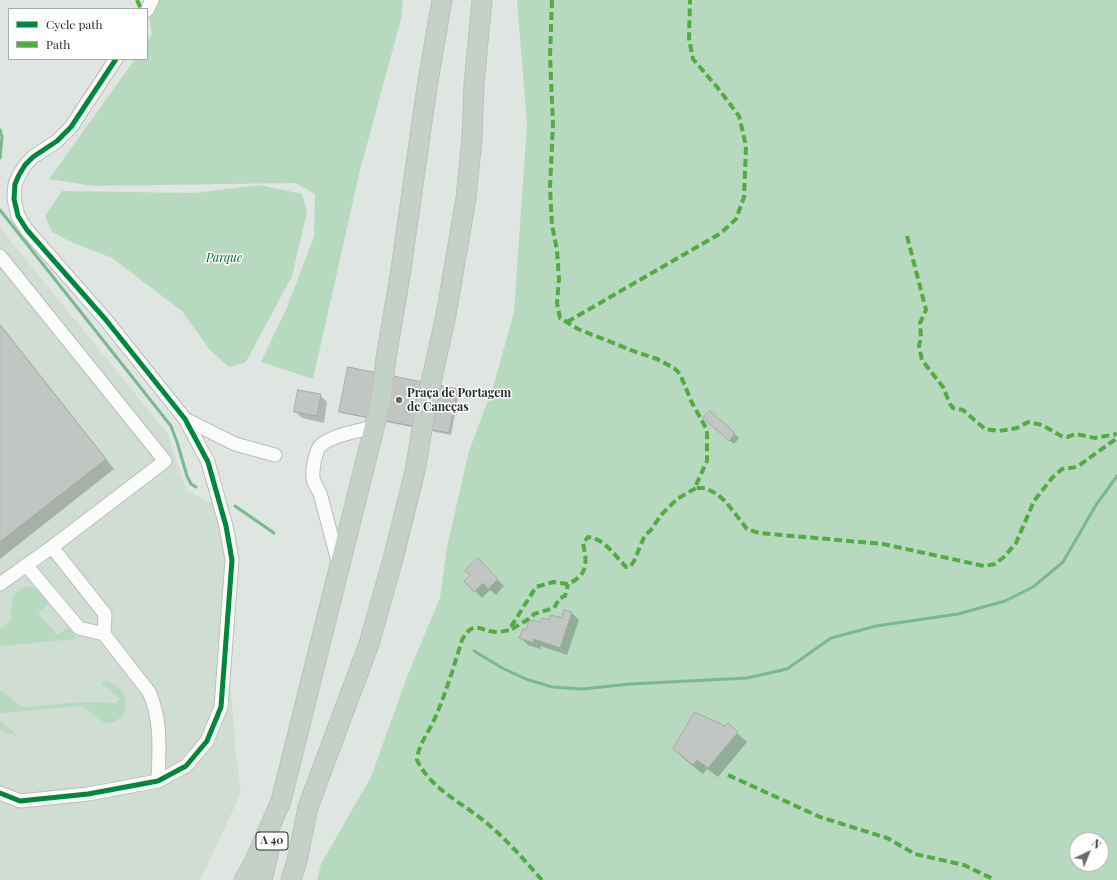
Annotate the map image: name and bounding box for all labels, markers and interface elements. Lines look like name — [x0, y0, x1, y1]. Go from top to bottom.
legend — [8, 8, 148, 60]
text: Cycle path — [46, 16, 103, 32]
text: Path — [46, 36, 70, 52]
park label: Parque — [206, 251, 242, 265]
place label: Praça de Portagem de Caneças — [407, 386, 511, 414]
marker: Praça de Portagem de Caneças — [394, 395, 404, 405]
road number: A 40 — [256, 832, 288, 850]
north arrow — [1069, 832, 1109, 872]
text: N — [1089, 835, 1105, 852]

